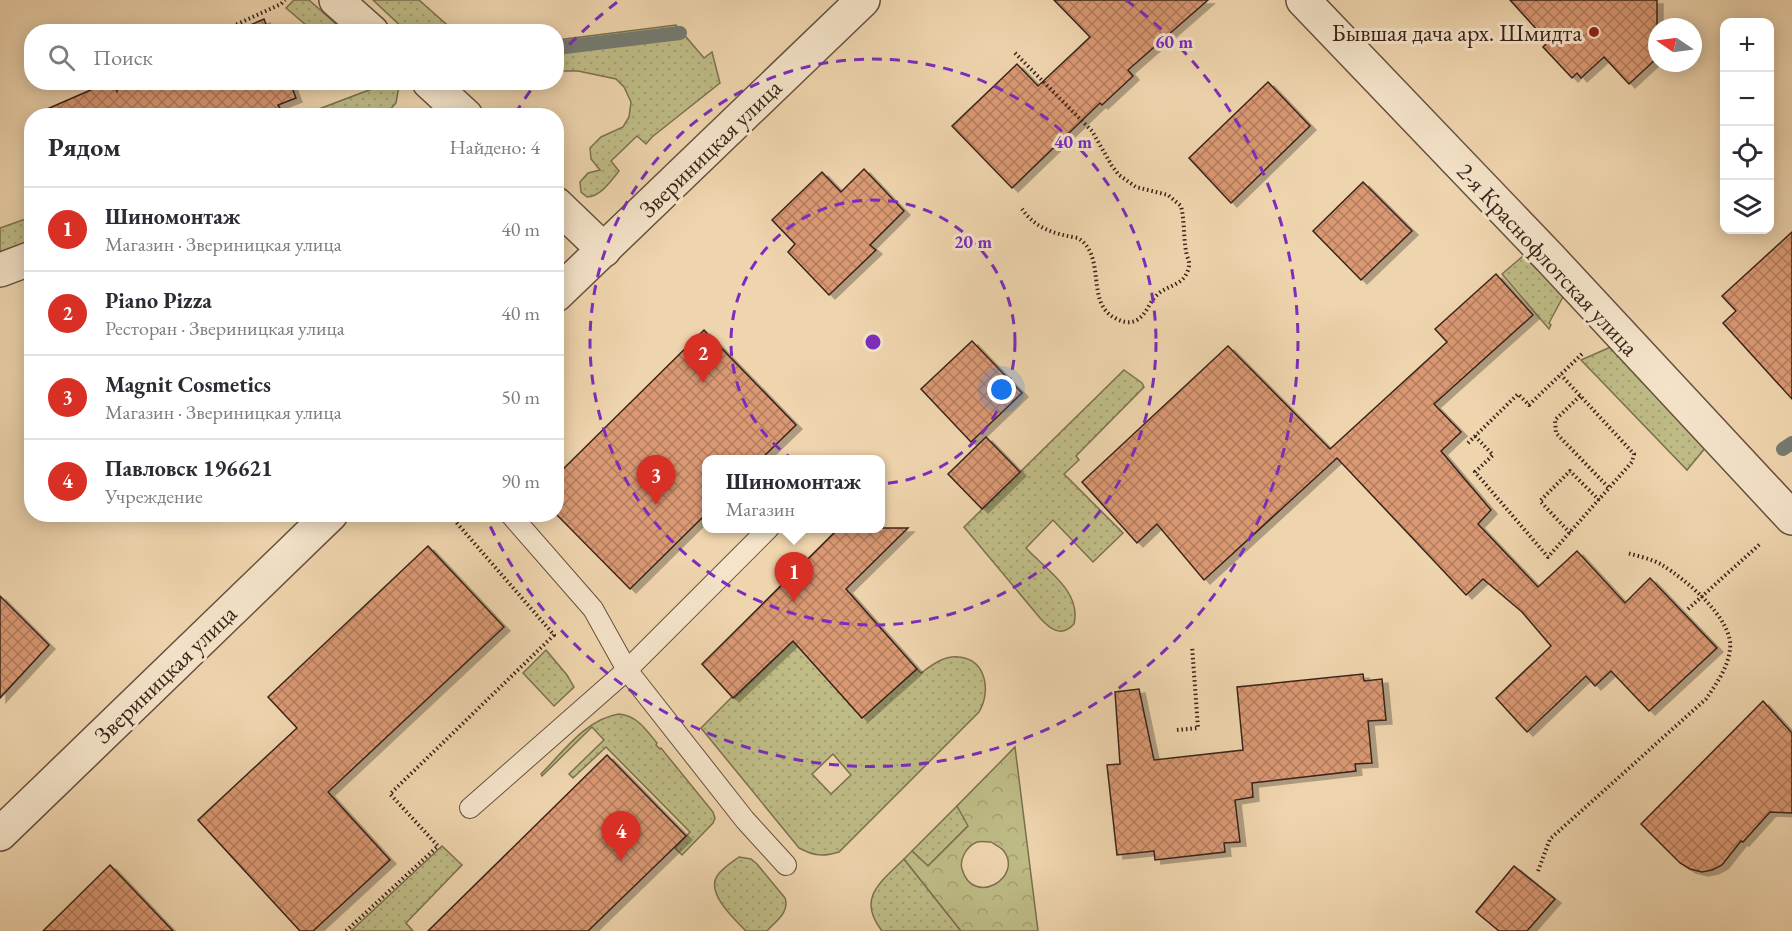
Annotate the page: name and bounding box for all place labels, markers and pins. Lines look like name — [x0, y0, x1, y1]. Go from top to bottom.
place label: Бывшая дача арх. Шмидта — [1332, 17, 1582, 48]
marker: Бывшая дача арх. Шмидта — [1587, 25, 1601, 39]
centre of rings — [863, 332, 883, 352]
pin: 2 — [684, 334, 722, 383]
pin: 3 — [636, 456, 676, 505]
pin: 1 — [774, 552, 814, 602]
pin: 4 — [602, 812, 640, 861]

